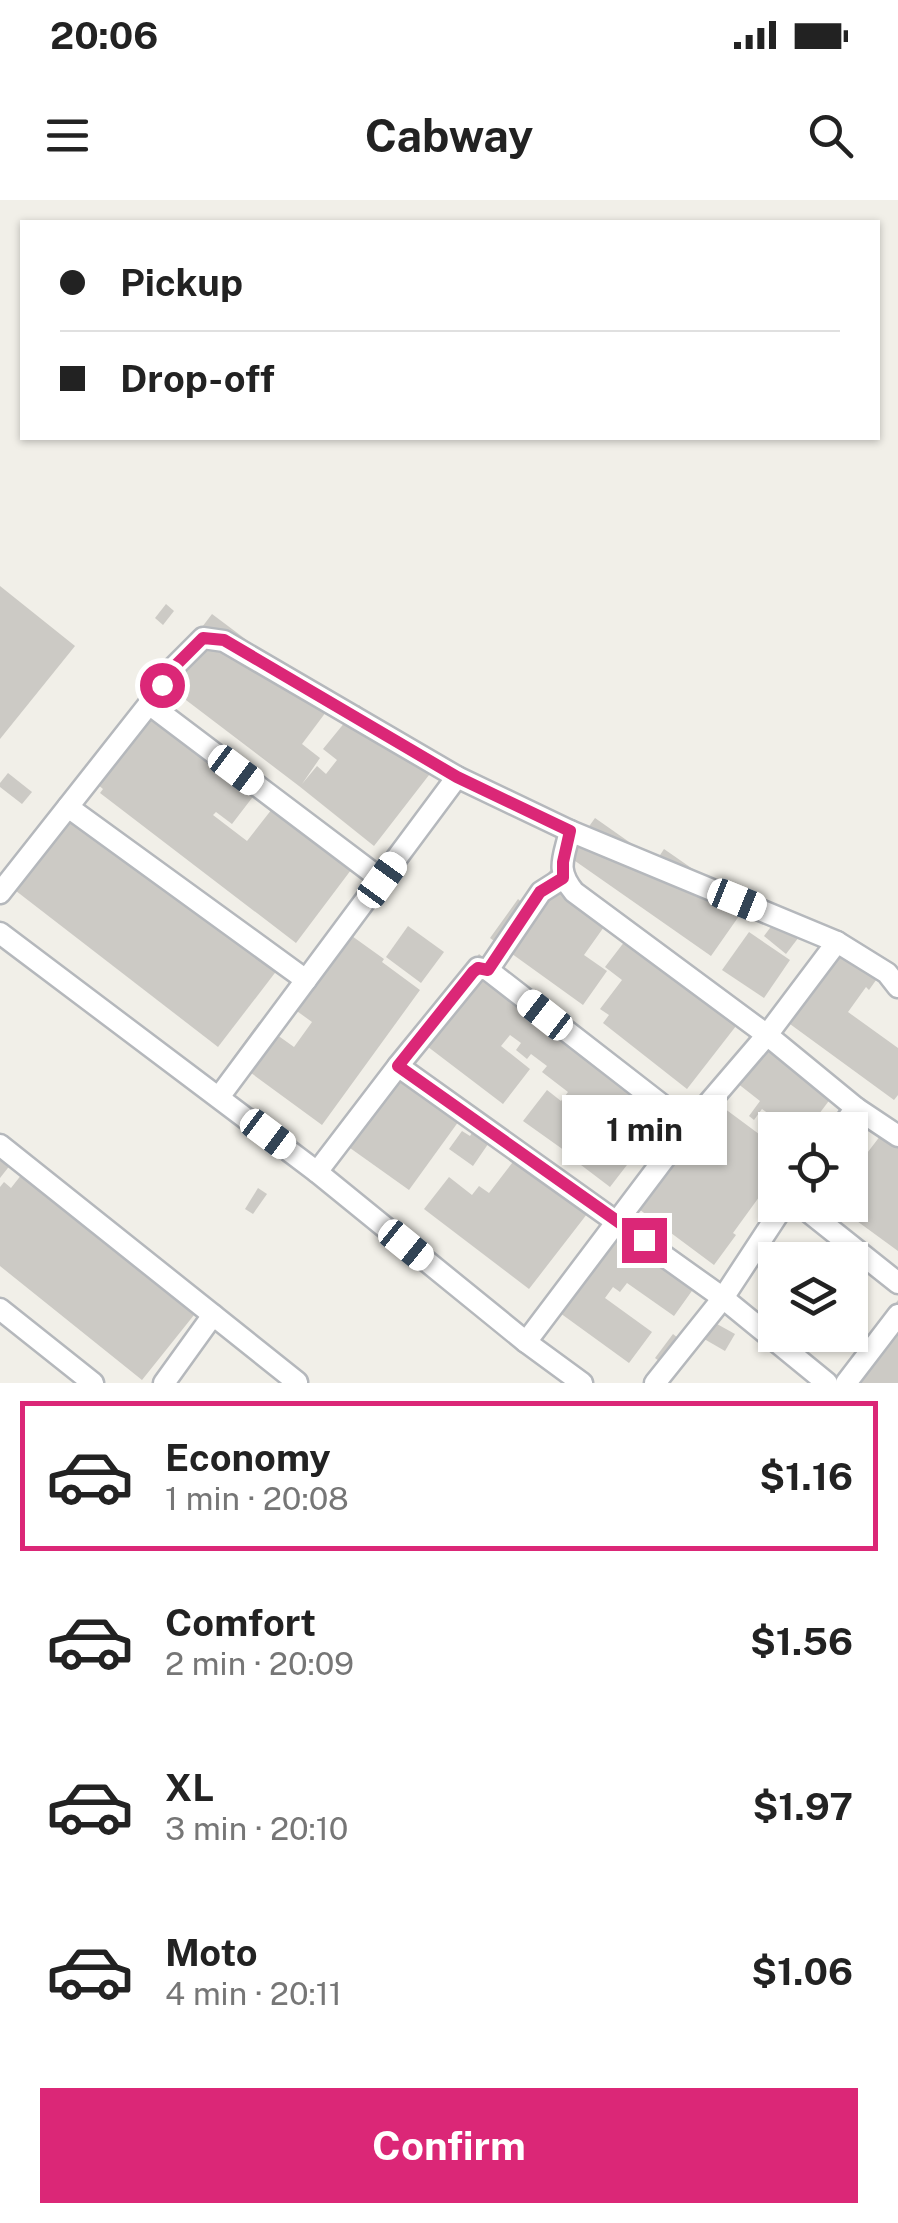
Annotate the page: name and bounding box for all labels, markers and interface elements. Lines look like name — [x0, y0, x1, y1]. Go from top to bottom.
text: 20:06 — [50, 13, 158, 58]
icon: menu — [40, 108, 95, 163]
icon: search — [803, 108, 858, 163]
text: Cabway — [365, 109, 533, 162]
text: Pickup — [120, 260, 243, 305]
text: Drop-off — [120, 356, 275, 401]
route start — [140, 663, 185, 708]
car — [203, 740, 269, 800]
car — [352, 847, 412, 913]
car — [704, 875, 770, 925]
car — [512, 985, 578, 1045]
callout: 1 min — [562, 1095, 726, 1165]
car — [235, 1104, 301, 1164]
text: 1 min — [606, 1111, 683, 1148]
map controls — [758, 1112, 868, 1352]
button: locate — [758, 1112, 868, 1222]
car — [373, 1214, 439, 1276]
route end — [622, 1218, 667, 1263]
button: layers — [758, 1242, 868, 1352]
icon: car — [45, 1431, 135, 1521]
text: Economy — [165, 1435, 331, 1480]
text: $1.16 — [759, 1454, 853, 1499]
text: 1 min · 20:08 — [165, 1480, 349, 1517]
icon: car — [45, 1596, 135, 1686]
text: Comfort — [165, 1600, 316, 1645]
text: $1.56 — [750, 1619, 853, 1664]
text: 2 min · 20:09 — [165, 1645, 354, 1682]
icon: car — [45, 1761, 135, 1851]
text: XL — [165, 1765, 214, 1810]
text: $1.97 — [752, 1784, 853, 1829]
text: 3 min · 20:10 — [165, 1810, 348, 1847]
icon: car — [45, 1926, 135, 2016]
text: Moto — [165, 1930, 258, 1975]
text: $1.06 — [751, 1949, 853, 1994]
text: 4 min · 20:11 — [165, 1975, 342, 2012]
button: Confirm — [40, 2088, 858, 2203]

